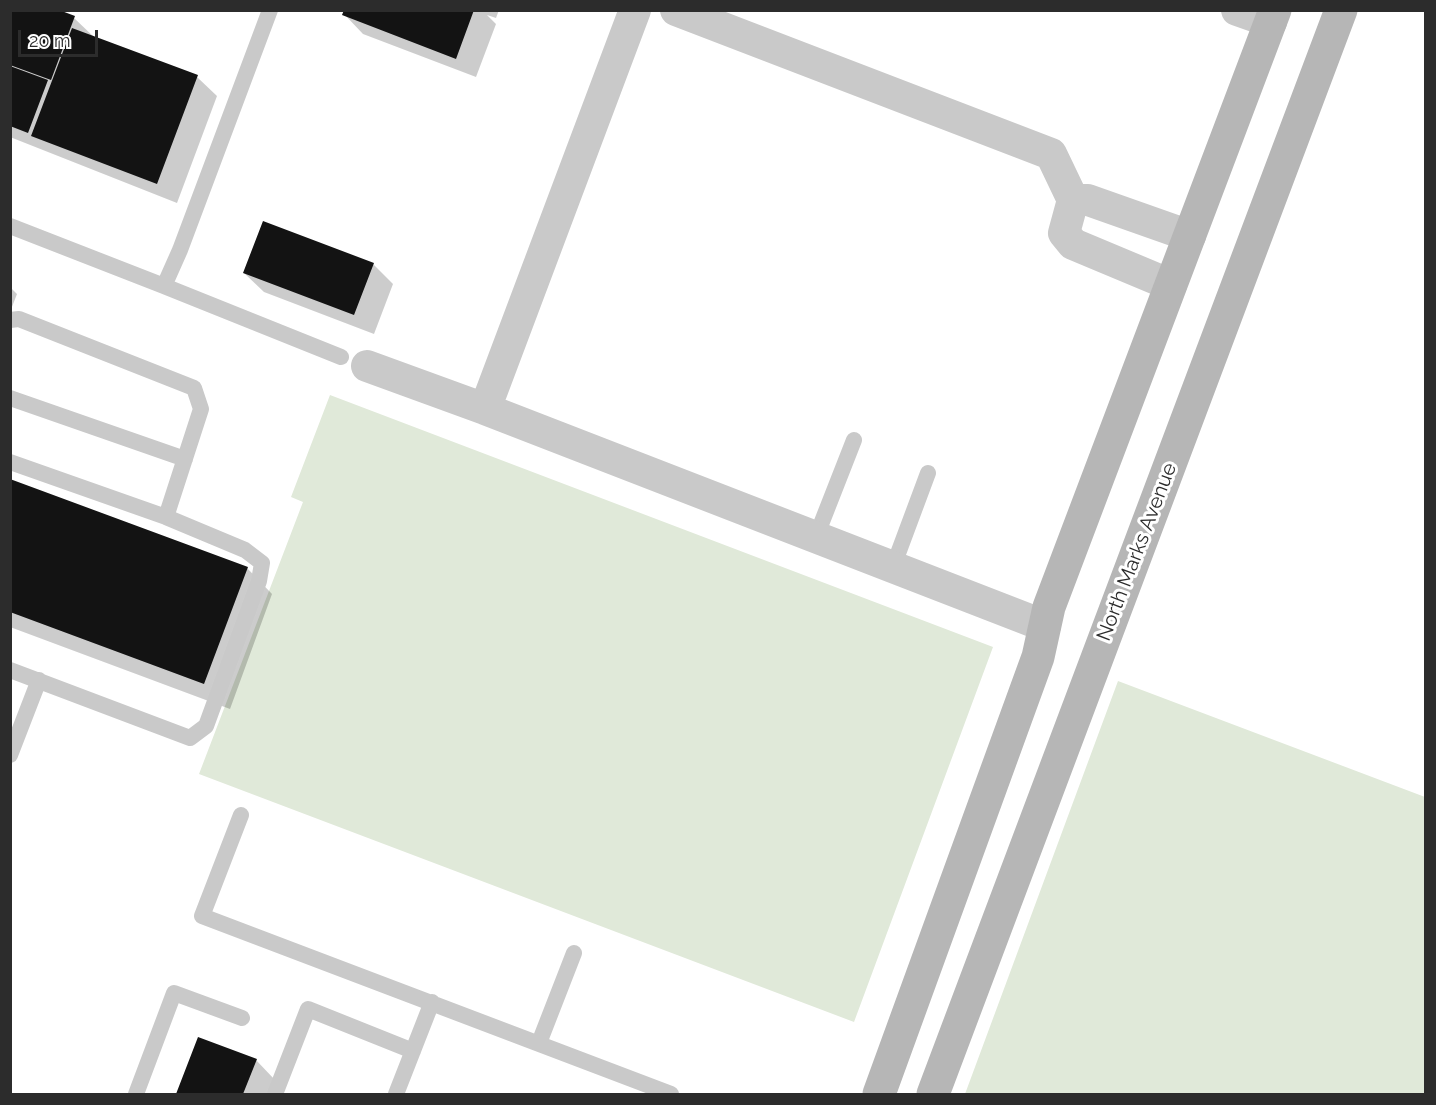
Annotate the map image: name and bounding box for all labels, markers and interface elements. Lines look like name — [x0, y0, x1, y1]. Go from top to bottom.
scale bar — [21, 18, 100, 56]
text: 20 m — [29, 30, 71, 51]
street label: North Marks Avenue — [1092, 460, 1182, 644]

